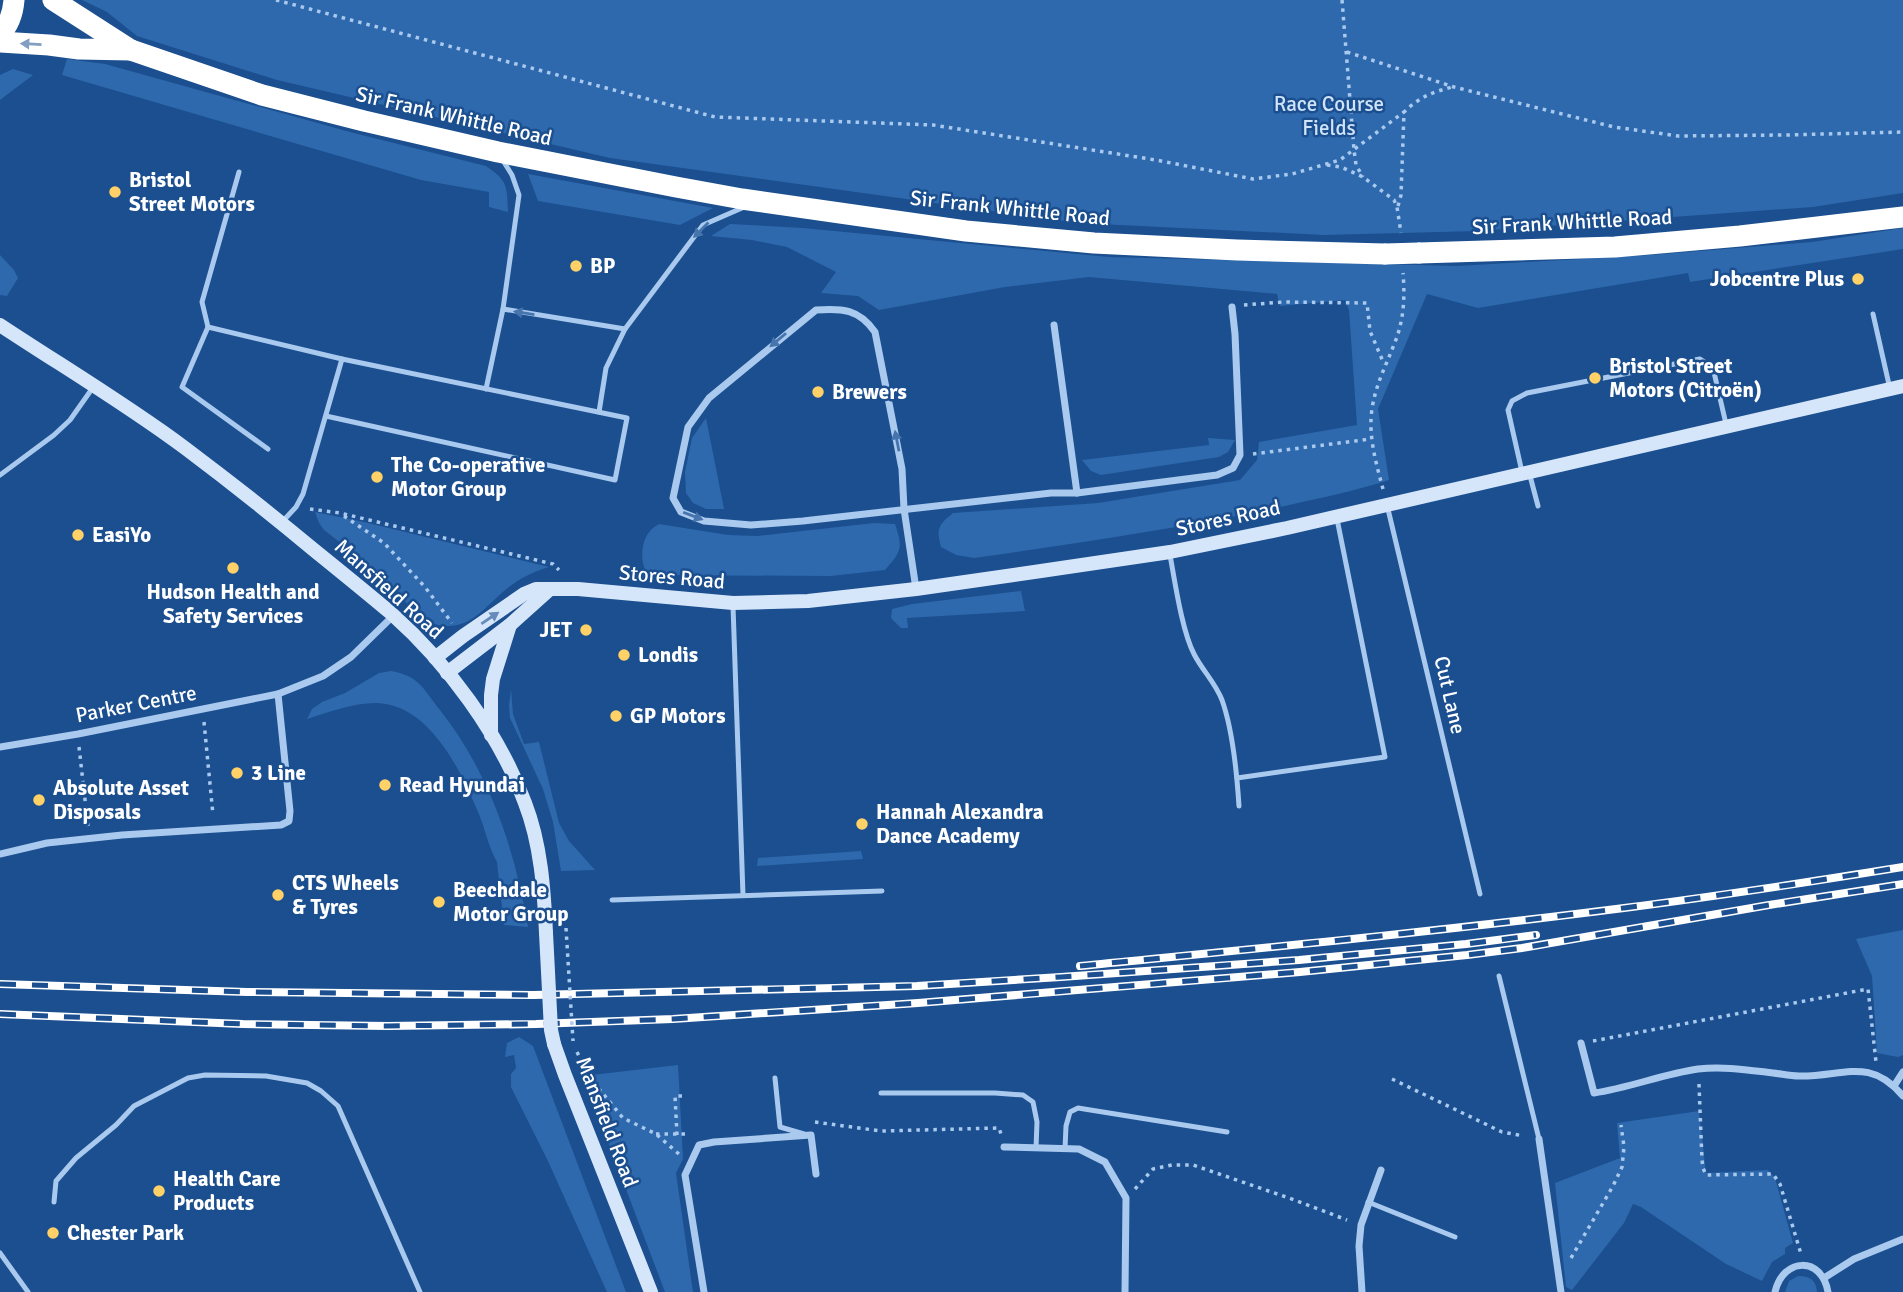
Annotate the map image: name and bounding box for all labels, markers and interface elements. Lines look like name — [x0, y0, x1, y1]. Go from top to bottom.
one-way arrow — [20, 38, 42, 49]
street label: Sir Frank Whittle Road — [353, 81, 555, 151]
park label: Race Course Fields — [1274, 91, 1384, 141]
place label: Bristol Street Motors — [129, 167, 255, 217]
marker: Bristol Street Motors — [107, 184, 123, 200]
street label: Sir Frank Whittle Road — [909, 185, 1111, 231]
street label: Sir Frank Whittle Road — [1471, 204, 1673, 240]
one-way arrow — [693, 222, 710, 238]
place label: BP — [590, 253, 615, 279]
marker: BP — [568, 258, 584, 274]
place label: Jobcentre Plus — [1710, 266, 1844, 292]
marker: Jobcentre Plus — [1850, 271, 1866, 287]
one-way arrow — [513, 307, 535, 318]
one-way arrow — [770, 332, 787, 347]
place label: Bristol Street Motors (Citroën) — [1609, 353, 1762, 403]
marker: Bristol Street Motors (Citroën) — [1587, 370, 1603, 386]
place label: Brewers — [832, 379, 907, 405]
marker: Brewers — [810, 384, 826, 400]
one-way arrow — [892, 430, 903, 452]
place label: The Co-operative Motor Group — [391, 452, 545, 502]
marker: The Co-operative Motor Group — [369, 469, 385, 485]
street label: Stores Road — [1173, 494, 1283, 542]
one-way arrow — [683, 511, 704, 522]
place label: EasiYo — [92, 522, 151, 548]
marker: EasiYo — [70, 527, 86, 543]
street label: Mansfield Road — [329, 533, 449, 645]
street label: Stores Road — [618, 559, 726, 595]
marker: Hudson Health and Safety Services — [225, 560, 241, 576]
place label: Hudson Health and Safety Services — [147, 579, 320, 629]
one-way arrow — [481, 611, 499, 625]
place label: JET — [539, 617, 572, 643]
marker: JET — [578, 622, 594, 638]
place label: Londis — [638, 642, 698, 668]
marker: Londis — [616, 647, 632, 663]
street label: Cut Lane — [1428, 653, 1472, 737]
street label: Parker Centre — [73, 680, 199, 728]
place label: GP Motors — [630, 703, 726, 729]
marker: GP Motors — [608, 708, 624, 724]
place label: 3 Line — [251, 760, 306, 786]
marker: 3 Line — [229, 765, 245, 781]
place label: Read Hyundai — [399, 772, 525, 798]
place label: Absolute Asset Disposals — [53, 775, 189, 825]
marker: Read Hyundai — [377, 777, 393, 793]
marker: Absolute Asset Disposals — [31, 792, 47, 808]
place label: Hannah Alexandra Dance Academy — [876, 799, 1044, 849]
marker: Hannah Alexandra Dance Academy — [854, 816, 870, 832]
place label: CTS Wheels & Tyres — [292, 870, 399, 920]
place label: Beechdale Motor Group — [453, 877, 569, 927]
marker: CTS Wheels & Tyres — [270, 887, 286, 903]
marker: Beechdale Motor Group — [431, 894, 447, 910]
street label: Mansfield Road — [570, 1053, 644, 1191]
place label: Health Care Products — [173, 1166, 281, 1216]
marker: Health Care Products — [151, 1183, 167, 1199]
place label: Chester Park — [67, 1220, 184, 1246]
marker: Chester Park — [45, 1225, 61, 1241]

